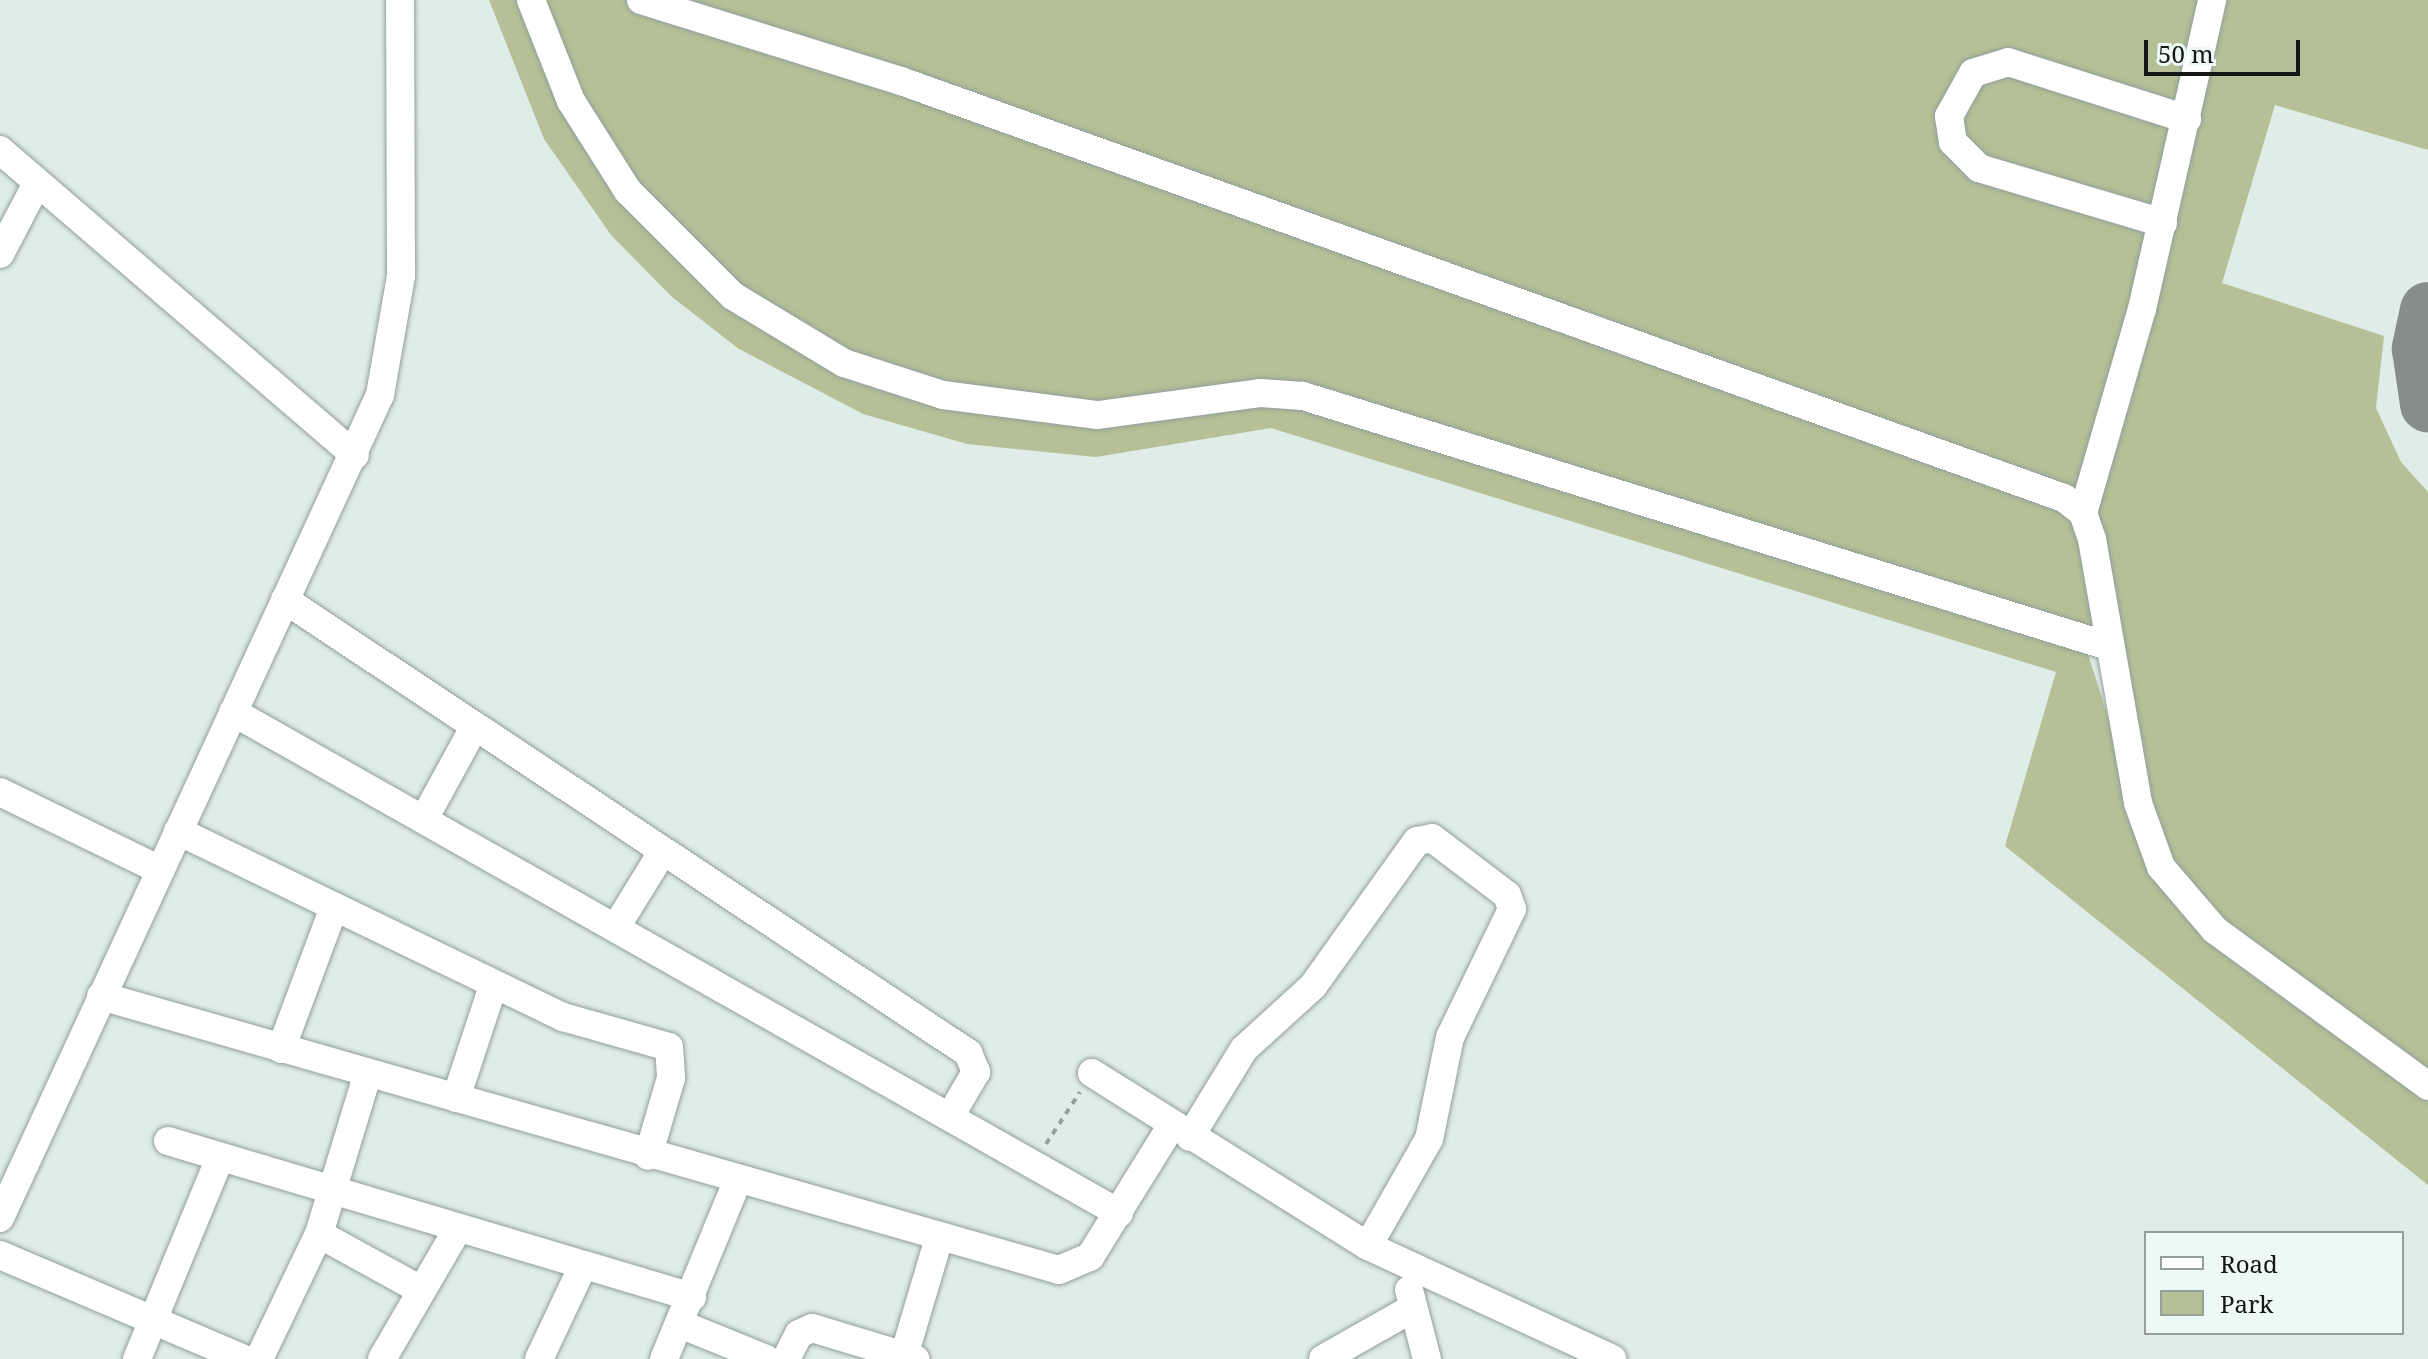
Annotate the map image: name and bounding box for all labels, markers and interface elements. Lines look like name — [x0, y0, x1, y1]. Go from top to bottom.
scale bar — [2148, 24, 2304, 74]
text: 50 m — [2158, 37, 2214, 70]
legend — [2144, 1231, 2404, 1335]
text: Road — [2220, 1247, 2278, 1280]
text: Park — [2220, 1287, 2273, 1320]

